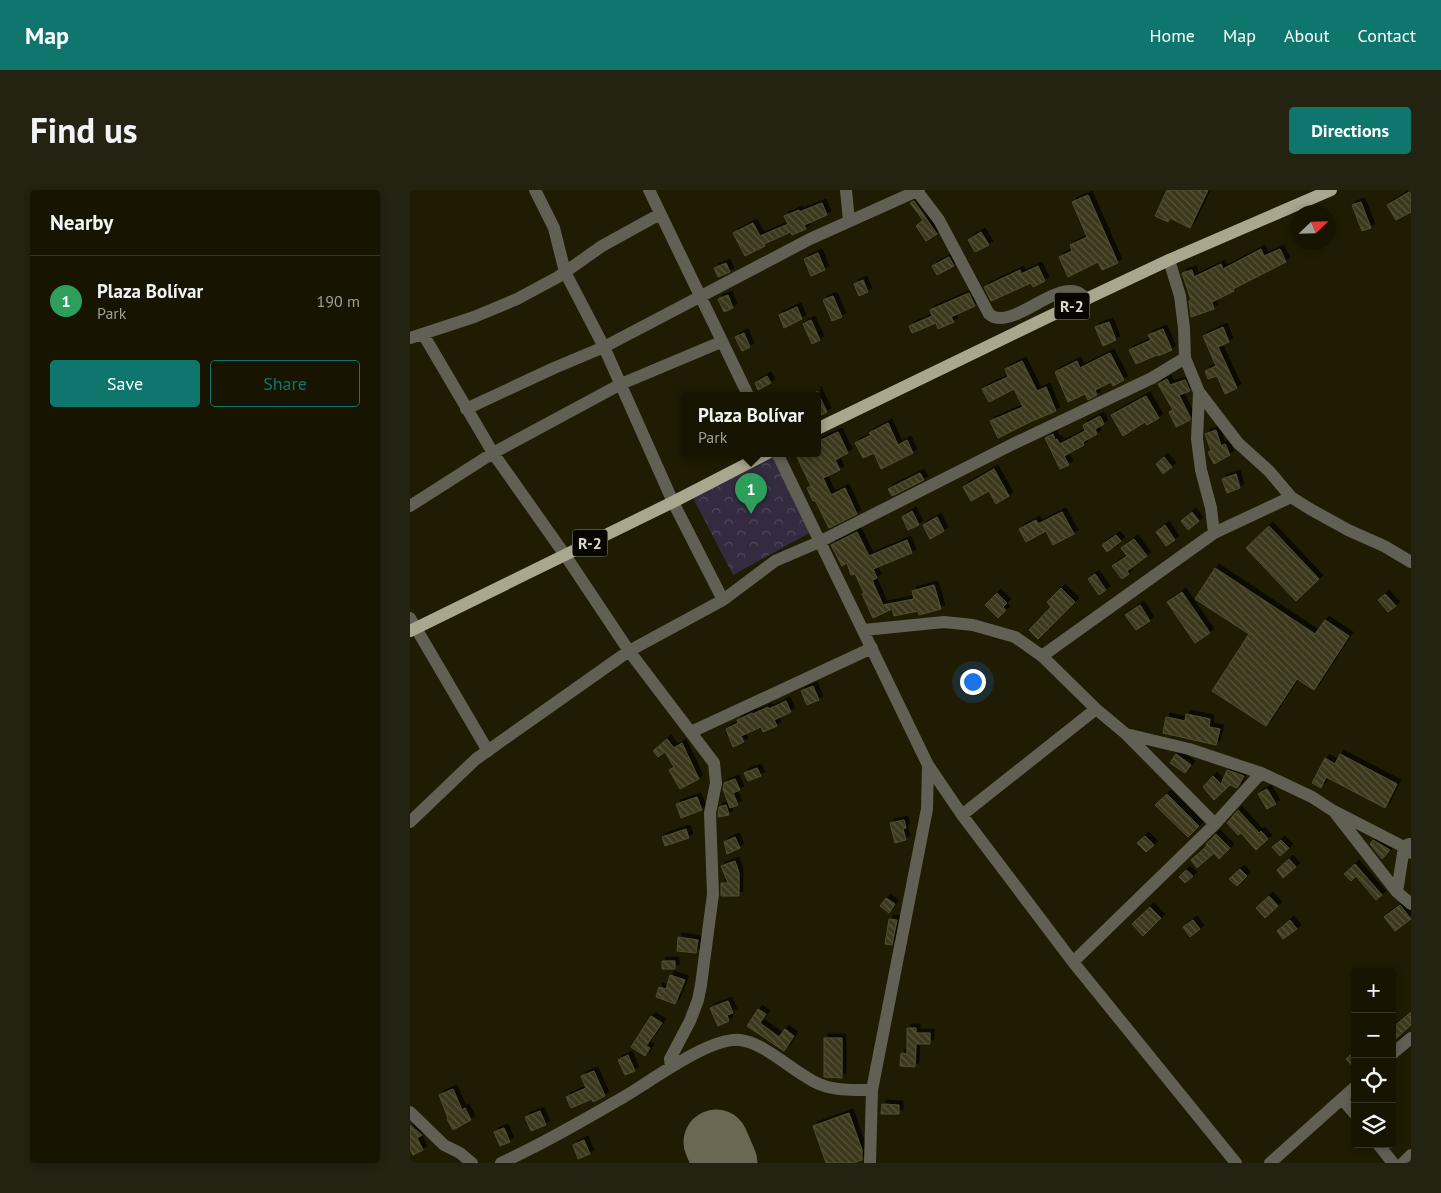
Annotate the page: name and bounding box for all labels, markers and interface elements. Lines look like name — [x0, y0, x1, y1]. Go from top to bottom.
text: Map — [25, 20, 69, 51]
text: Home — [1149, 24, 1195, 47]
text: Map — [1223, 24, 1256, 47]
text: About — [1284, 24, 1330, 47]
text: Contact — [1358, 24, 1416, 47]
text: Find us — [30, 107, 138, 153]
button: Directions — [1289, 107, 1411, 154]
north arrow — [1291, 205, 1336, 250]
text: Nearby — [50, 209, 113, 236]
text: Plaza Bolívar — [97, 279, 203, 303]
text: 1 — [61, 291, 71, 311]
text: 190 m — [317, 291, 360, 311]
road number: R-2 — [1054, 292, 1090, 320]
text: Park — [97, 303, 126, 323]
button: Save — [50, 360, 200, 407]
button: Share — [210, 360, 360, 407]
popup — [681, 392, 821, 457]
text: Plaza Bolívar — [698, 403, 804, 427]
text: Park — [698, 427, 727, 447]
pin: 1 — [735, 473, 767, 514]
road number: R-2 — [572, 529, 608, 556]
your location — [960, 669, 986, 695]
map controls — [1351, 968, 1396, 1148]
button: + — [1351, 968, 1396, 1013]
button: − — [1351, 1013, 1396, 1058]
button: locate — [1351, 1058, 1396, 1103]
button: layers — [1351, 1103, 1396, 1148]

